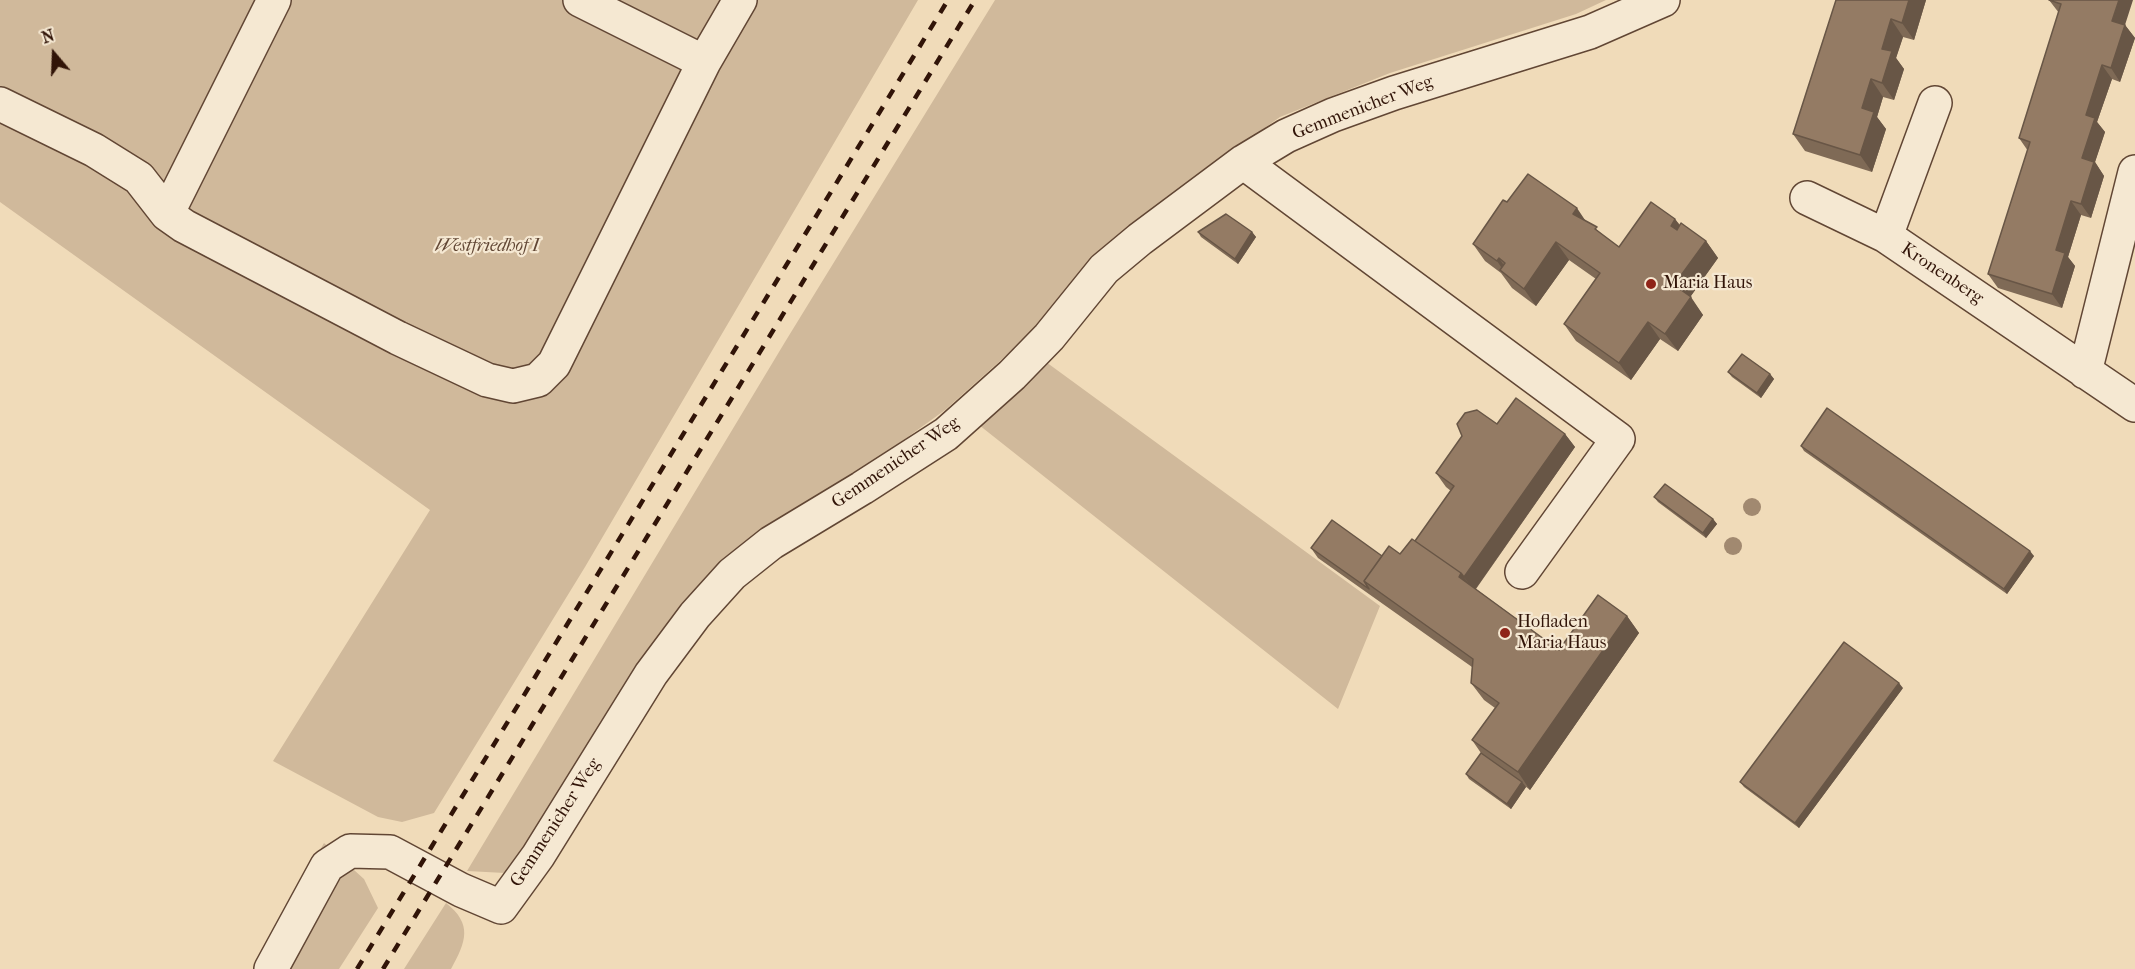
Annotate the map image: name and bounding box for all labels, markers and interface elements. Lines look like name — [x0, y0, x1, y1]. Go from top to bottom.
north arrow — [24, 24, 84, 84]
text: N — [39, 26, 57, 47]
street label: Gemmenicher Weg — [1289, 71, 1437, 145]
park label: Westfriedhof I — [435, 236, 539, 258]
street label: Kronenberg — [1897, 239, 1987, 309]
place label: Maria Haus — [1663, 273, 1752, 295]
marker: Maria Haus — [1644, 277, 1658, 291]
street label: Gemmenicher Weg — [828, 412, 964, 514]
place label: Hofladen Maria Haus — [1517, 612, 1606, 654]
marker: Hofladen Maria Haus — [1498, 626, 1512, 640]
street label: Gemmenicher Weg — [506, 754, 606, 892]

